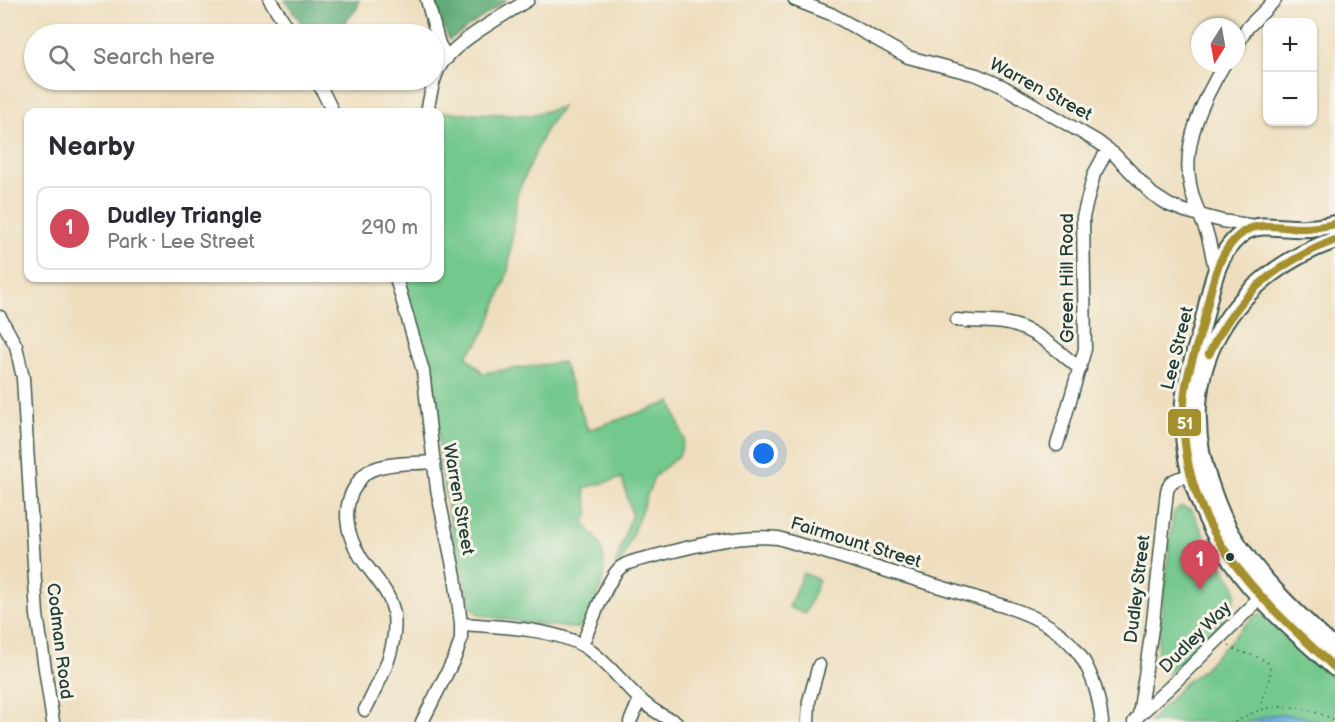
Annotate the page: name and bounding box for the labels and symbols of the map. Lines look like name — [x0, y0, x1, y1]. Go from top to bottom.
north arrow — [1191, 18, 1245, 72]
street label: Warren Street — [986, 54, 1096, 125]
street label: Green Hill Road — [1057, 213, 1078, 343]
street label: Lee Street — [1157, 304, 1198, 392]
line badge: 51 — [1167, 408, 1202, 437]
text: 51 — [1177, 415, 1193, 434]
your location — [749, 439, 778, 468]
street label: Warren Street — [438, 442, 479, 557]
street label: Fairmount Street — [788, 513, 924, 572]
street label: Dudley Street — [1120, 533, 1155, 644]
pin: 1 — [1180, 540, 1220, 590]
unlabelled marker — [1224, 551, 1236, 563]
street label: Codman Road — [42, 582, 77, 700]
street label: Dudley Way — [1155, 597, 1236, 678]

